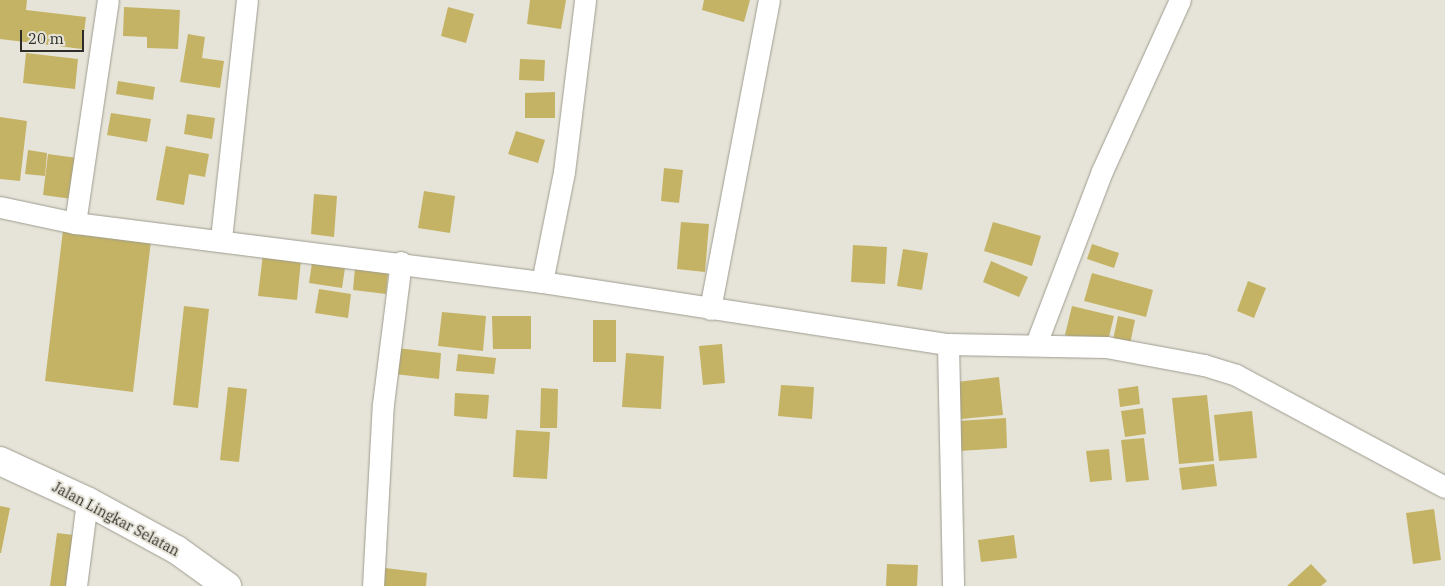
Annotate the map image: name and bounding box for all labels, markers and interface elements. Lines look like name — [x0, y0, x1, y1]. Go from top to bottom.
scale bar — [22, 20, 86, 52]
text: 20 m — [28, 29, 64, 48]
street label: Jalan Lingkar Selatan — [50, 478, 182, 560]

